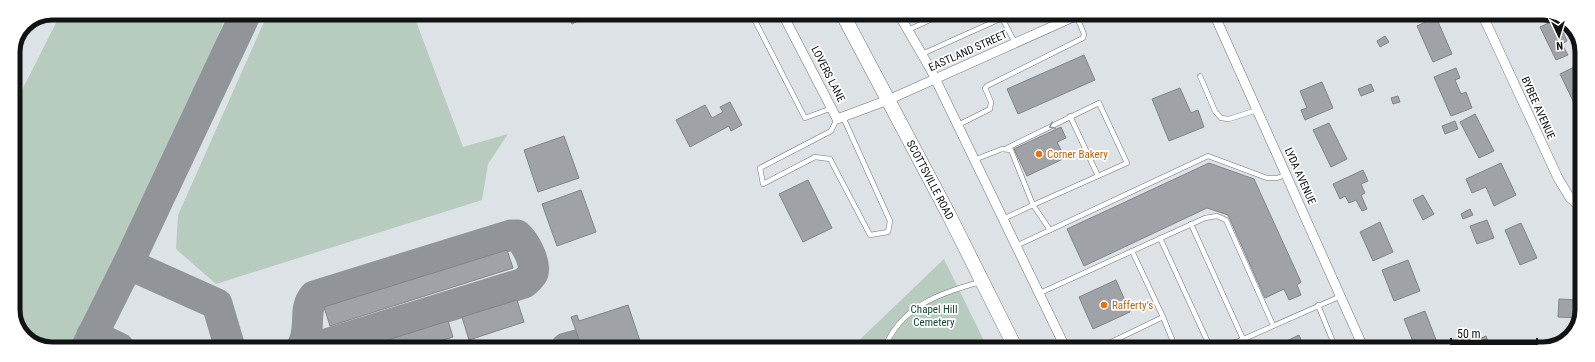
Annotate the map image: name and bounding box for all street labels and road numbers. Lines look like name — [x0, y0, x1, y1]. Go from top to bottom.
street label: EASTLAND STREET — [927, 28, 1010, 74]
street label: LOVERS LANE — [808, 44, 848, 105]
street label: BYBEE AVENUE — [1518, 75, 1558, 142]
street label: SCOTTSVILLE ROAD — [904, 138, 956, 222]
street label: LYDA AVENUE — [1282, 146, 1319, 207]

